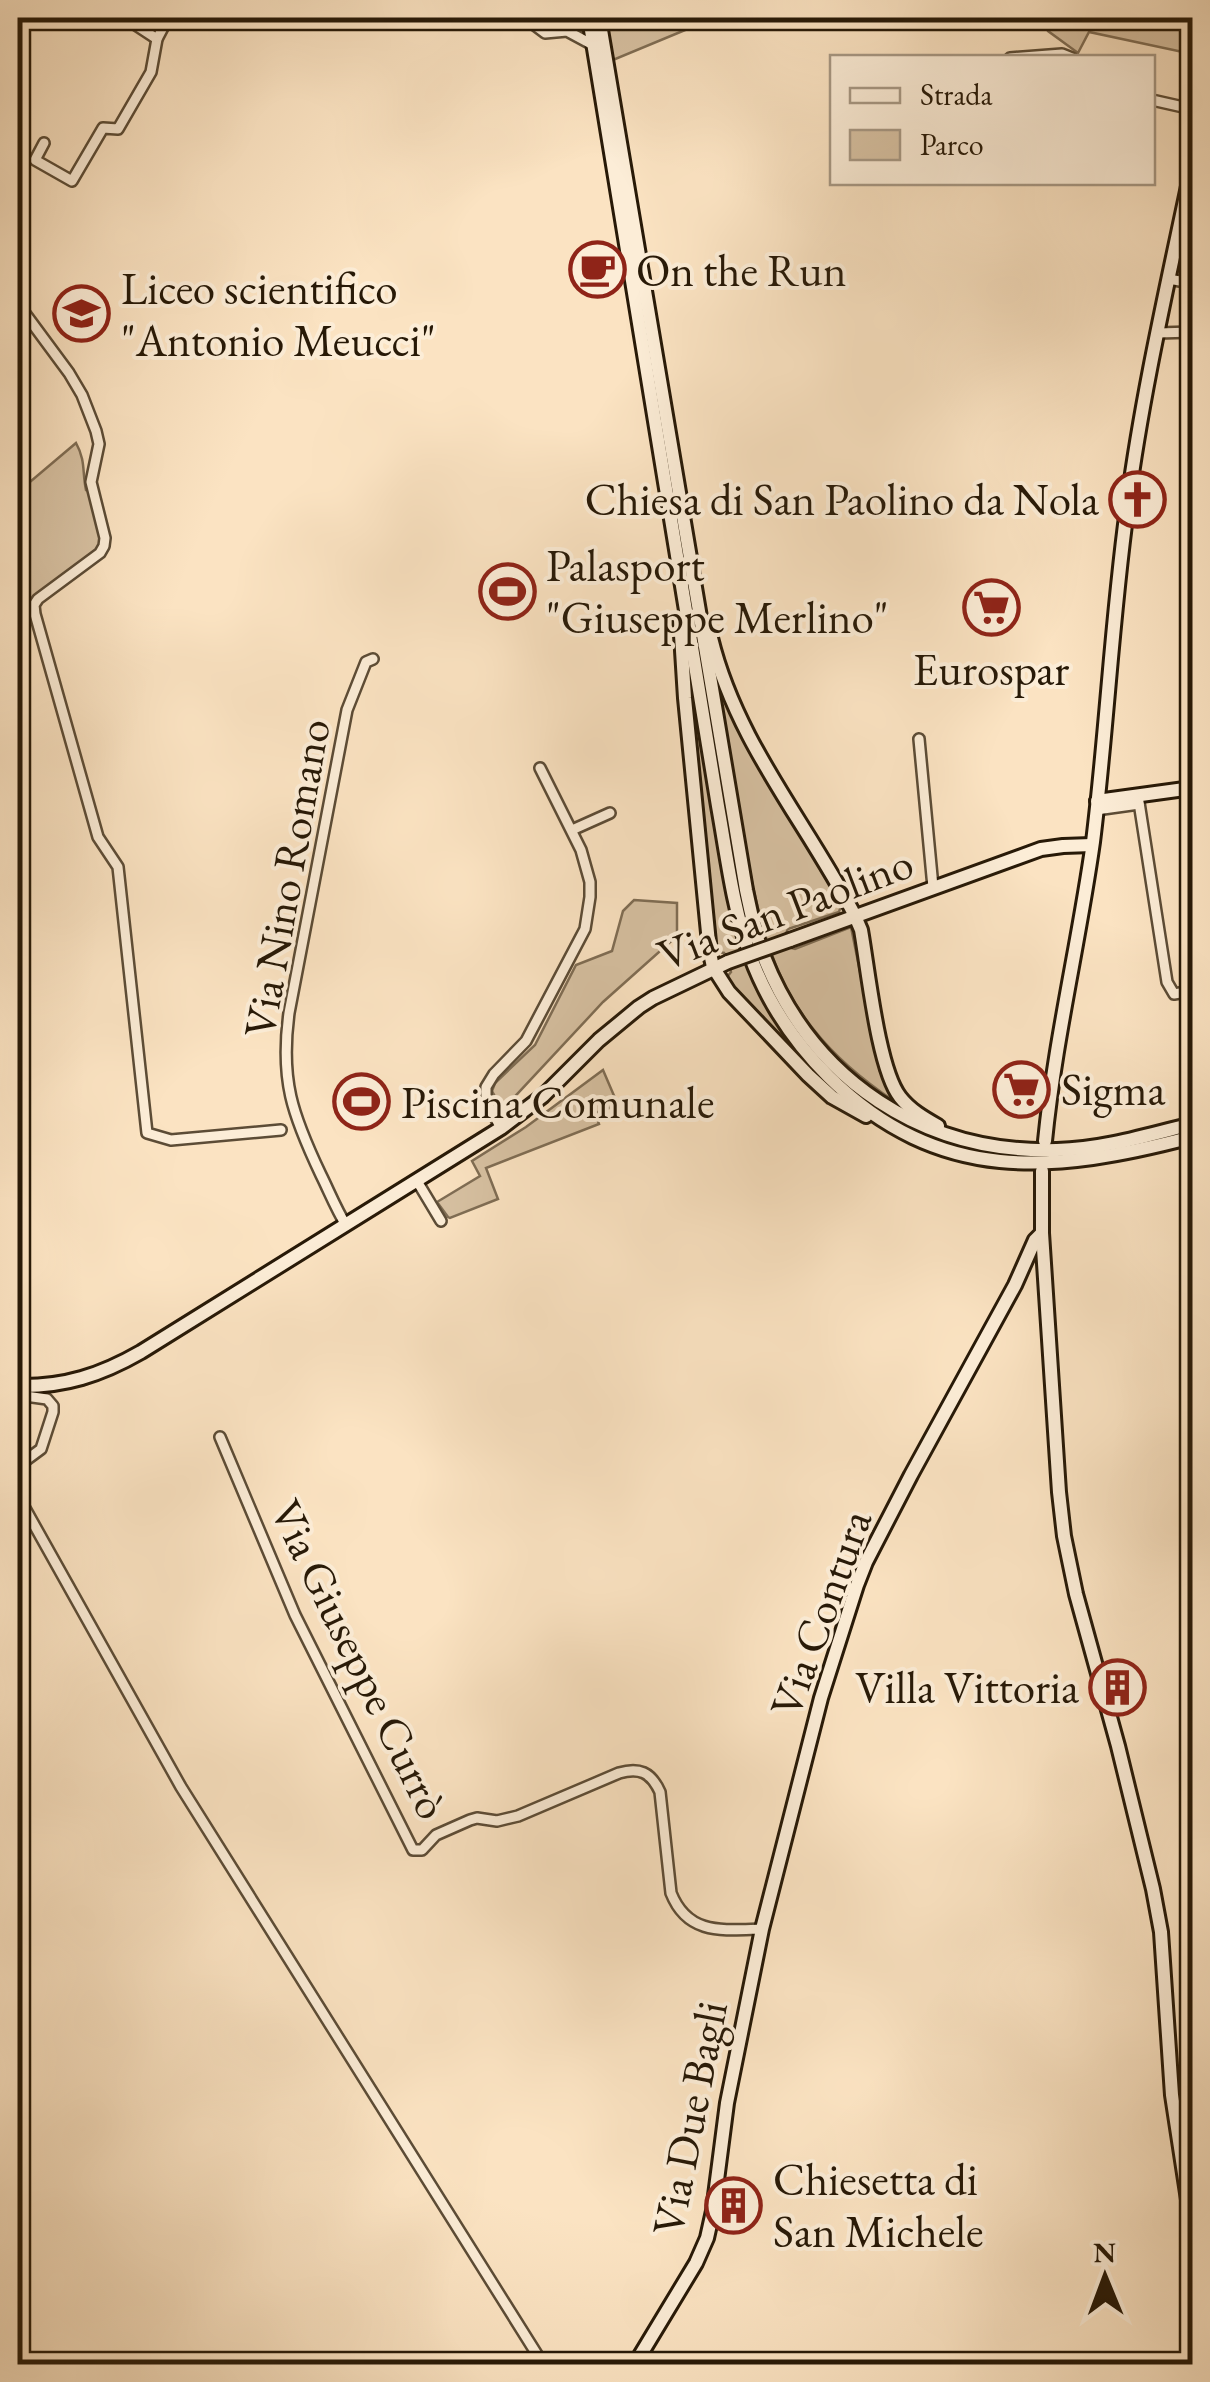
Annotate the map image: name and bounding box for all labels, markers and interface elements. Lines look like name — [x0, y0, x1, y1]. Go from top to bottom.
legend — [830, 55, 1155, 185]
text: Strada — [920, 75, 993, 114]
text: Parco — [920, 125, 984, 164]
cafe icon: On the Run — [567, 240, 627, 300]
place label: On the Run — [636, 241, 847, 299]
place label: Liceo scientifico "Antonio Meucci" — [121, 259, 436, 369]
school or university icon: Liceo scientifico "Antonio Meucci" — [52, 284, 112, 344]
church icon: Chiesa di San Paolino da Nola — [1108, 469, 1168, 529]
place label: Chiesa di San Paolino da Nola — [585, 470, 1099, 528]
place label: Palasport "Giuseppe Merlino" — [546, 536, 889, 646]
sports icon: Palasport "Giuseppe Merlino" — [477, 561, 537, 621]
supermarket icon: Eurospar — [961, 577, 1021, 637]
place label: Eurospar — [913, 640, 1069, 698]
street label: Via Nino Romano — [229, 714, 343, 1042]
street label: Via San Paolino — [649, 833, 921, 983]
supermarket icon: Sigma — [992, 1059, 1052, 1119]
place label: Sigma — [1061, 1060, 1166, 1118]
sports icon: Piscina Comunale — [332, 1072, 392, 1132]
place label: Piscina Comunale — [401, 1073, 714, 1131]
street label: Via Giuseppe Currò — [258, 1490, 462, 1828]
street label: Via Contura — [756, 1501, 884, 1724]
building icon: Villa Vittoria — [1088, 1657, 1148, 1717]
place label: Villa Vittoria — [855, 1658, 1079, 1716]
street label: Via Due Bagli — [638, 1996, 740, 2240]
place label: Chiesetta di San Michele — [773, 2150, 984, 2260]
building icon: Chiesetta di San Michele — [704, 2175, 764, 2235]
north arrow — [1055, 2227, 1155, 2327]
text: N — [1093, 2234, 1117, 2270]

